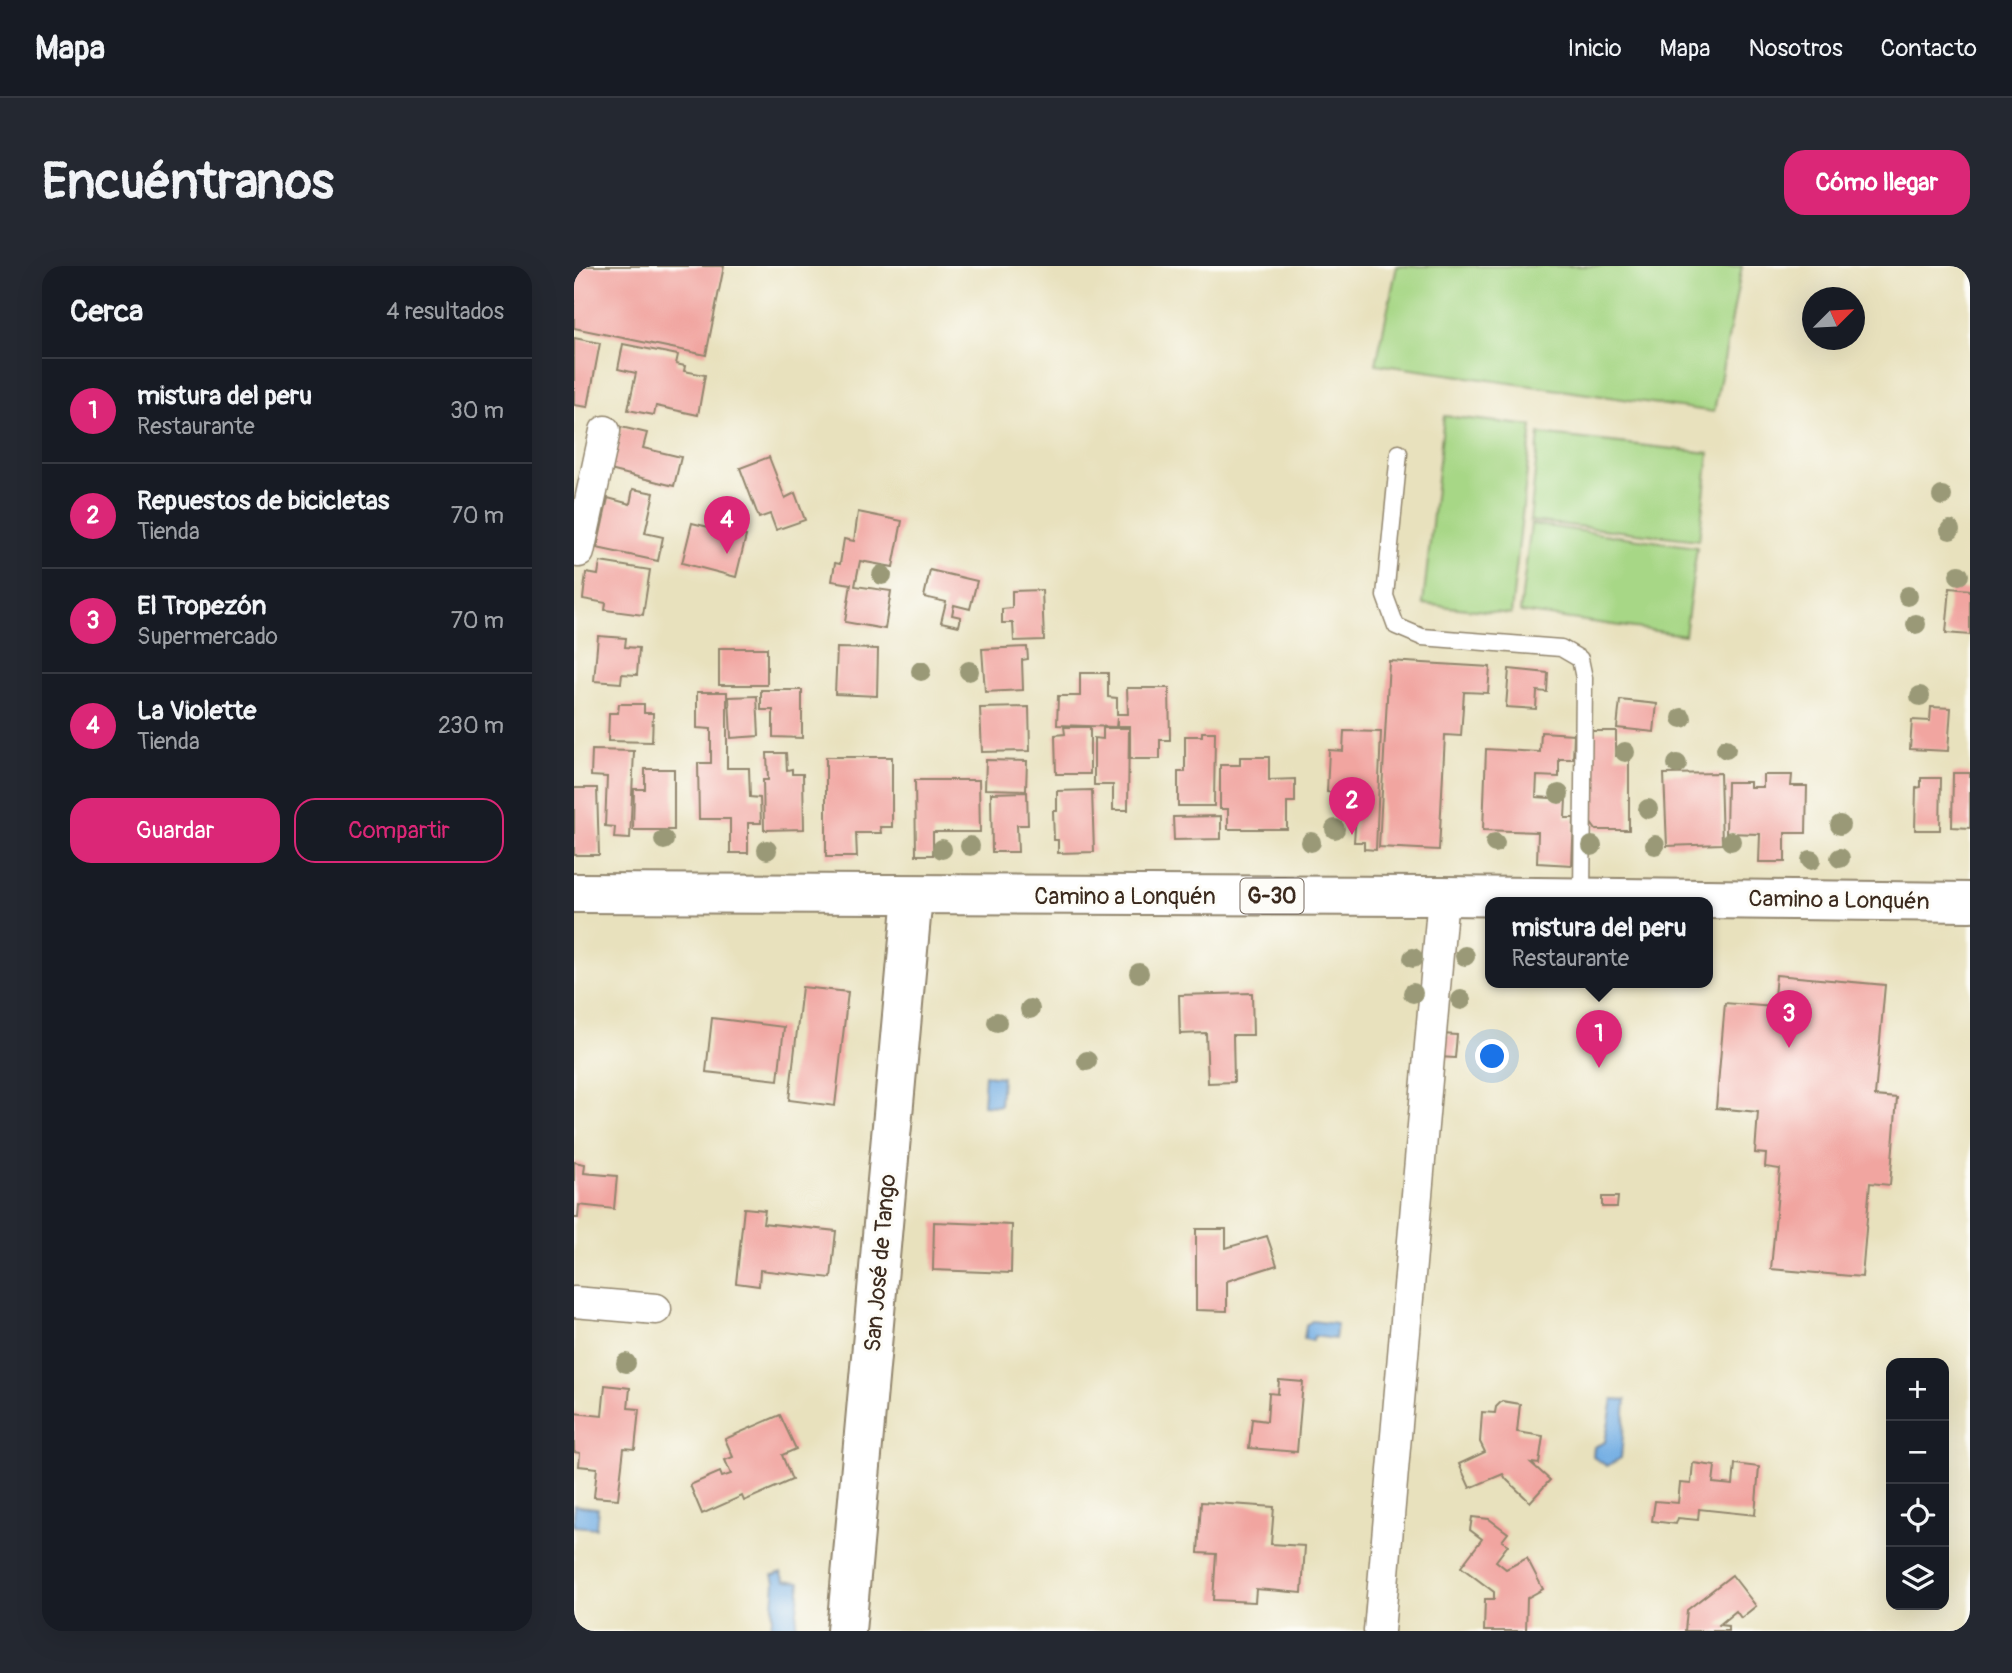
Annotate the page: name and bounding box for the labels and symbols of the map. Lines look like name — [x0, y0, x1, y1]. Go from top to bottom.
north arrow — [1802, 287, 1865, 350]
pin: 4 — [704, 496, 750, 554]
pin: 2 — [1329, 777, 1375, 835]
road number: G-30 — [1240, 878, 1304, 914]
street label: Camino a Lonquén — [1034, 882, 1216, 911]
street label: Camino a Lonquén — [1748, 884, 1930, 916]
pin: 3 — [1766, 990, 1812, 1048]
pin: 1 — [1576, 1010, 1622, 1068]
your location — [1475, 1039, 1509, 1073]
street label: San José de Tango — [858, 1173, 902, 1353]

